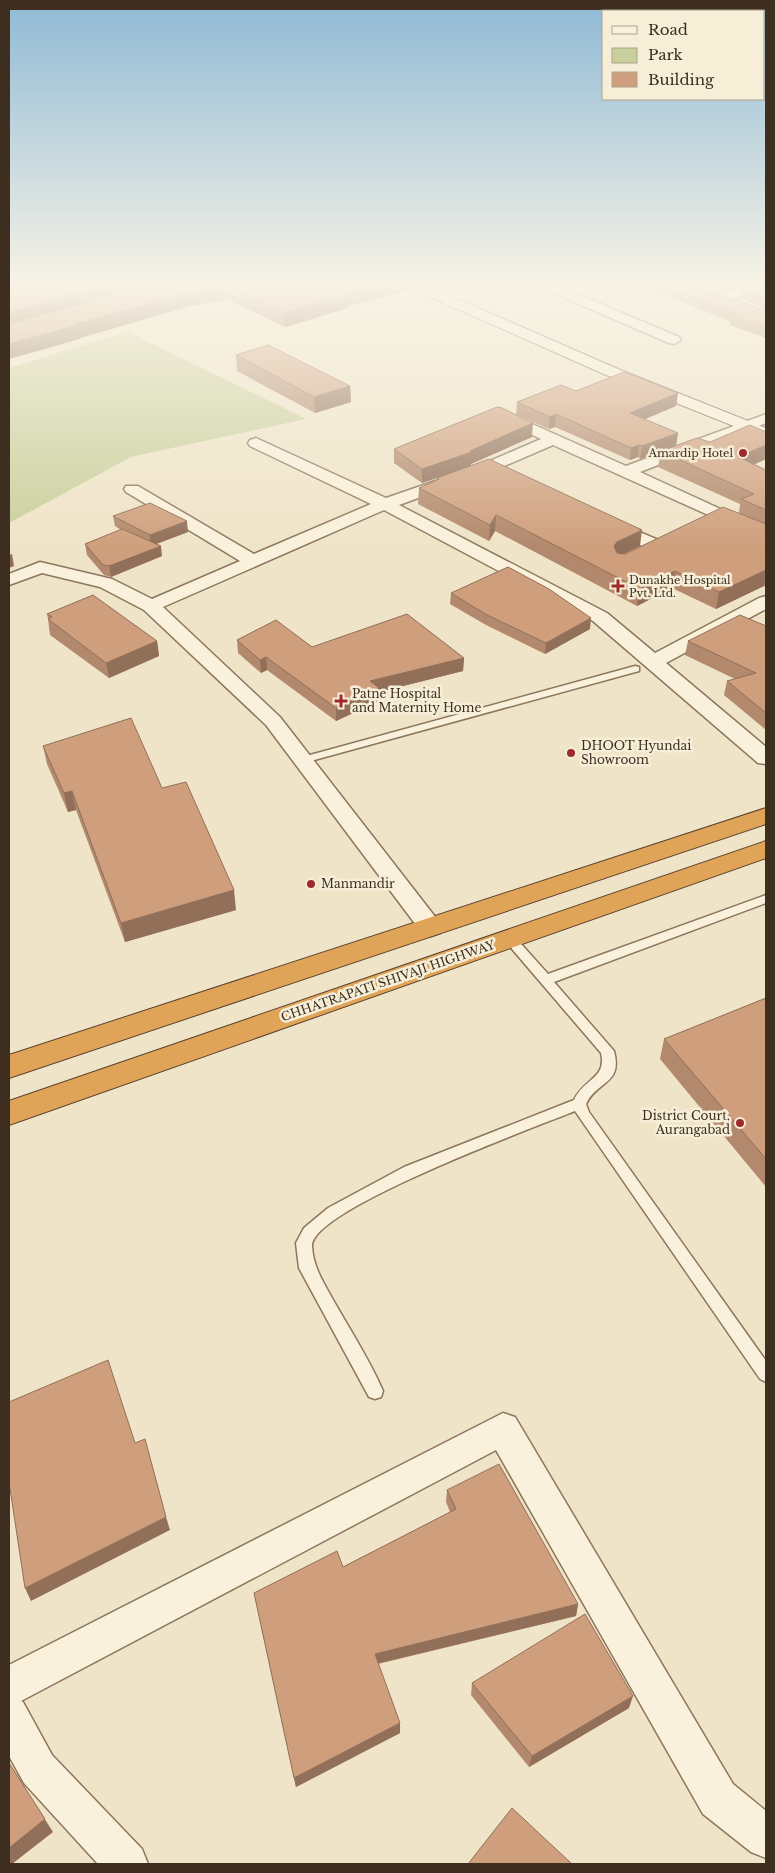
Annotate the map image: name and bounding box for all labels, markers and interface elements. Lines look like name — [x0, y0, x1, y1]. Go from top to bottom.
legend — [602, 10, 765, 100]
text: Road — [648, 20, 688, 39]
text: Park — [648, 45, 684, 64]
text: Building — [648, 70, 715, 89]
place label: Amardip Hotel — [648, 446, 733, 460]
marker: Amardip Hotel — [737, 447, 749, 459]
place label: Dunakhe Hospital Pvt. Ltd. — [629, 573, 731, 600]
marker: Dunakhe Hospital Pvt. Ltd. — [611, 579, 625, 593]
place label: Patne Hospital and Maternity Home — [352, 686, 481, 715]
marker: Patne Hospital and Maternity Home — [334, 694, 348, 708]
place label: DHOOT Hyundai Showroom — [581, 738, 691, 767]
marker: DHOOT Hyundai Showroom — [565, 747, 577, 759]
place label: Manmandir — [321, 876, 395, 891]
marker: Manmandir — [305, 878, 317, 890]
street label: CHHATRAPATI SHIVAJI HIGHWAY — [279, 937, 497, 1024]
place label: District Court, Aurangabad — [642, 1108, 730, 1137]
marker: District Court, Aurangabad — [734, 1117, 746, 1129]

